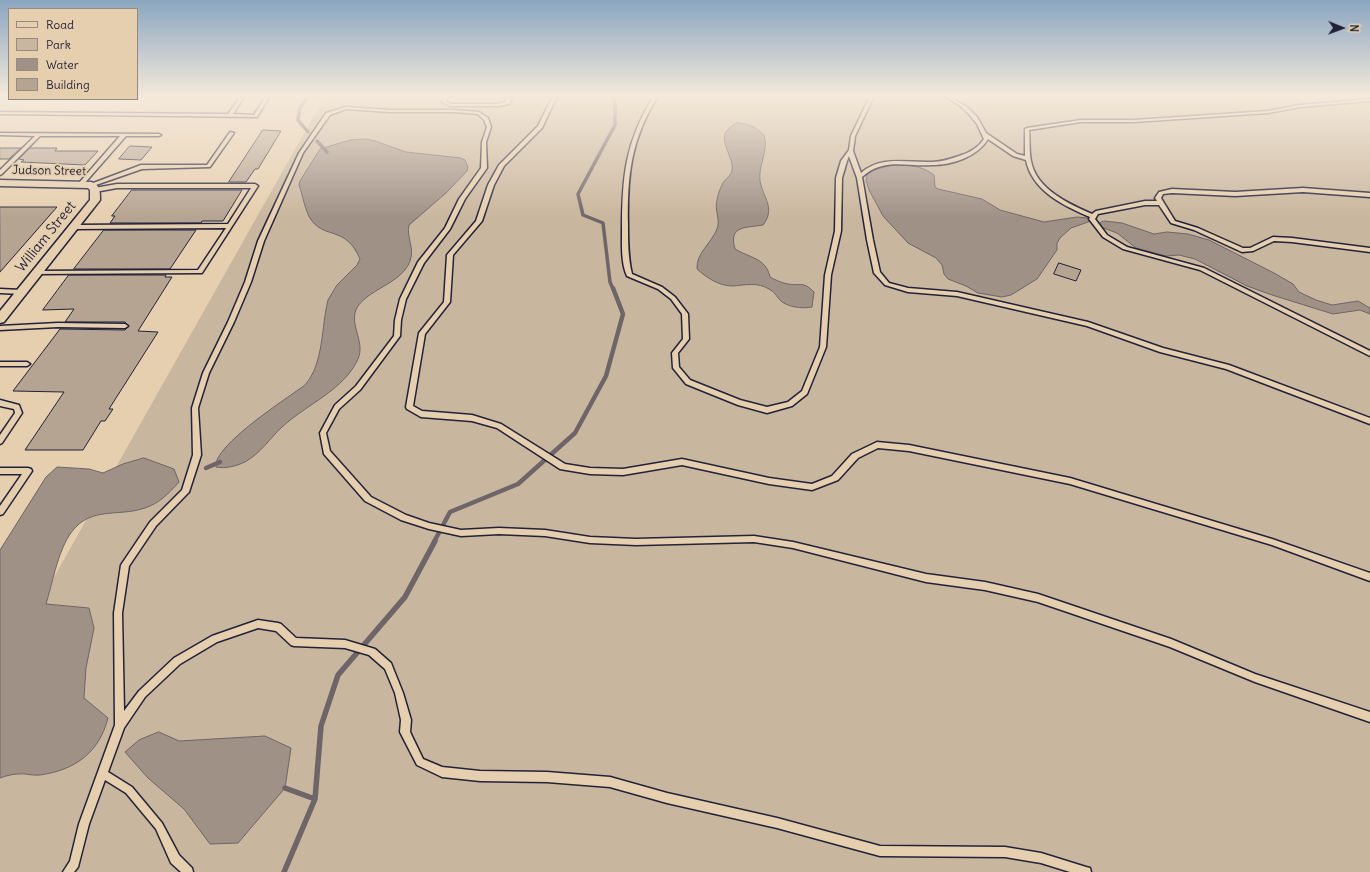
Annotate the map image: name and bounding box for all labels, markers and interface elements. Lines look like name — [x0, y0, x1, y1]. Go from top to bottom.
legend — [8, 8, 138, 100]
north arrow — [1322, 8, 1362, 48]
text: Road — [46, 17, 74, 32]
text: N — [1347, 24, 1361, 32]
text: Park — [46, 37, 71, 52]
text: Water — [46, 57, 79, 72]
text: Building — [46, 77, 90, 92]
street label: Judson Street — [12, 163, 86, 179]
street label: William Street — [12, 198, 80, 276]

